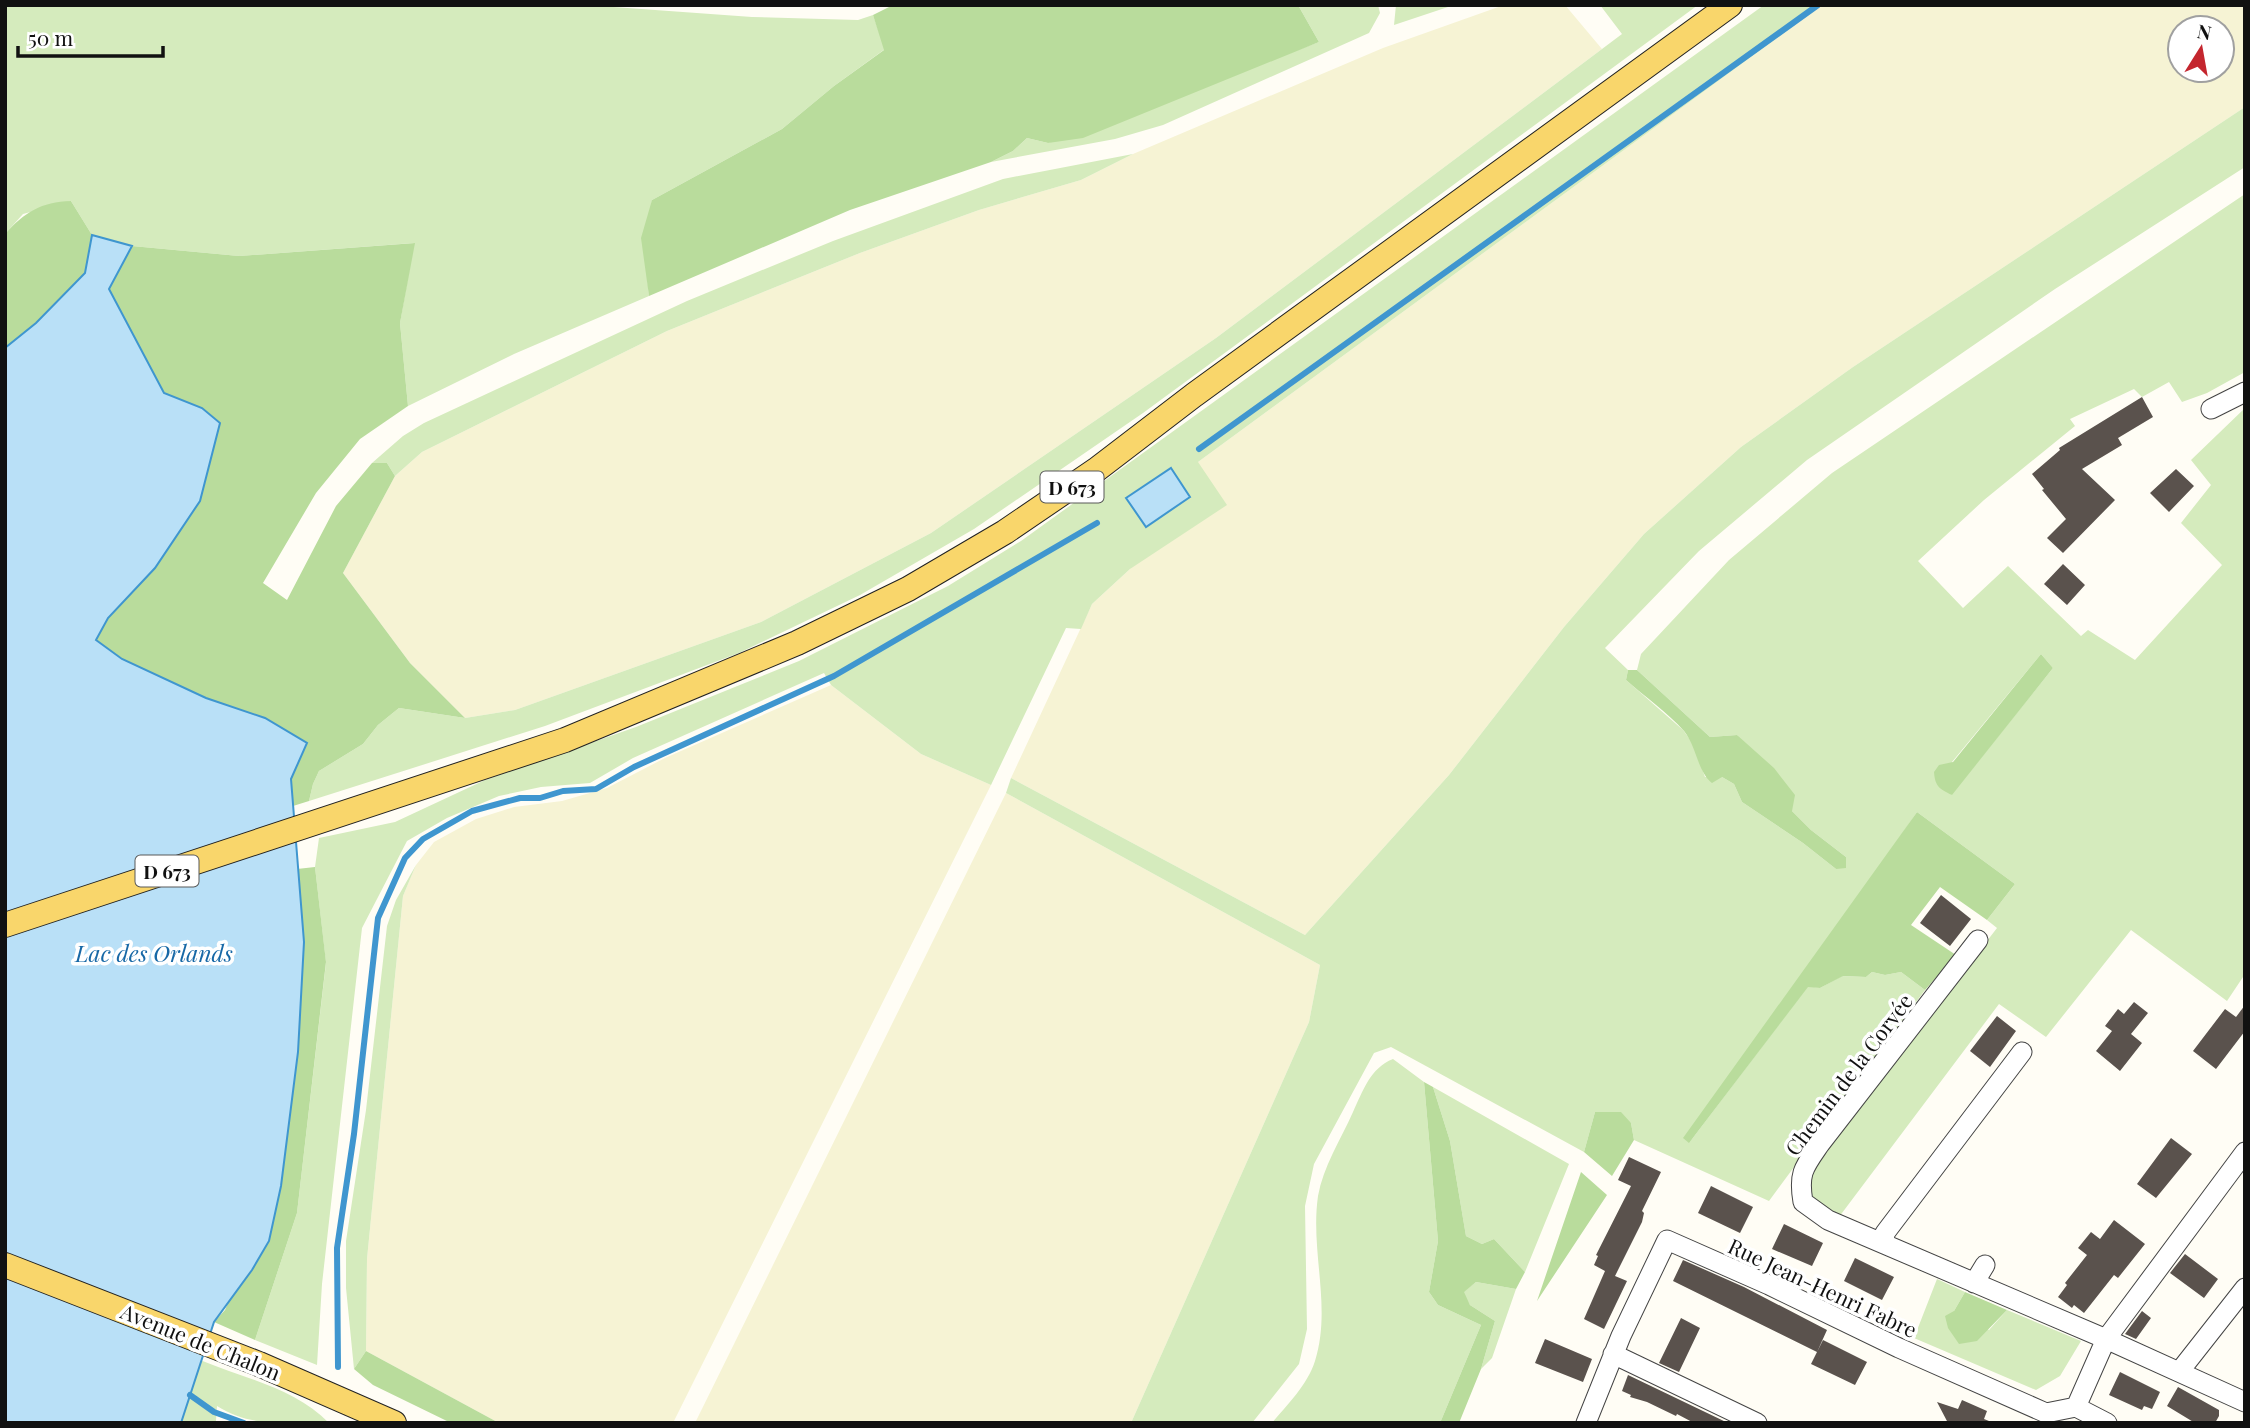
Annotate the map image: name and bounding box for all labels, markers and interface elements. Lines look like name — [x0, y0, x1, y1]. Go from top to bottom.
scale bar — [18, 14, 163, 58]
north arrow — [2166, 14, 2236, 84]
text: N — [2195, 17, 2214, 45]
text: 50 m — [28, 23, 74, 51]
road number: D 673 — [1040, 472, 1104, 502]
road number: D 673 — [136, 856, 198, 886]
water label: Lac des Orlands — [74, 937, 233, 968]
street label: Chemin de la Corvée — [1778, 988, 1918, 1160]
street label: Rue Jean-Henri Fabre — [1724, 1231, 1922, 1343]
street label: Avenue de Chalon — [116, 1296, 285, 1386]

